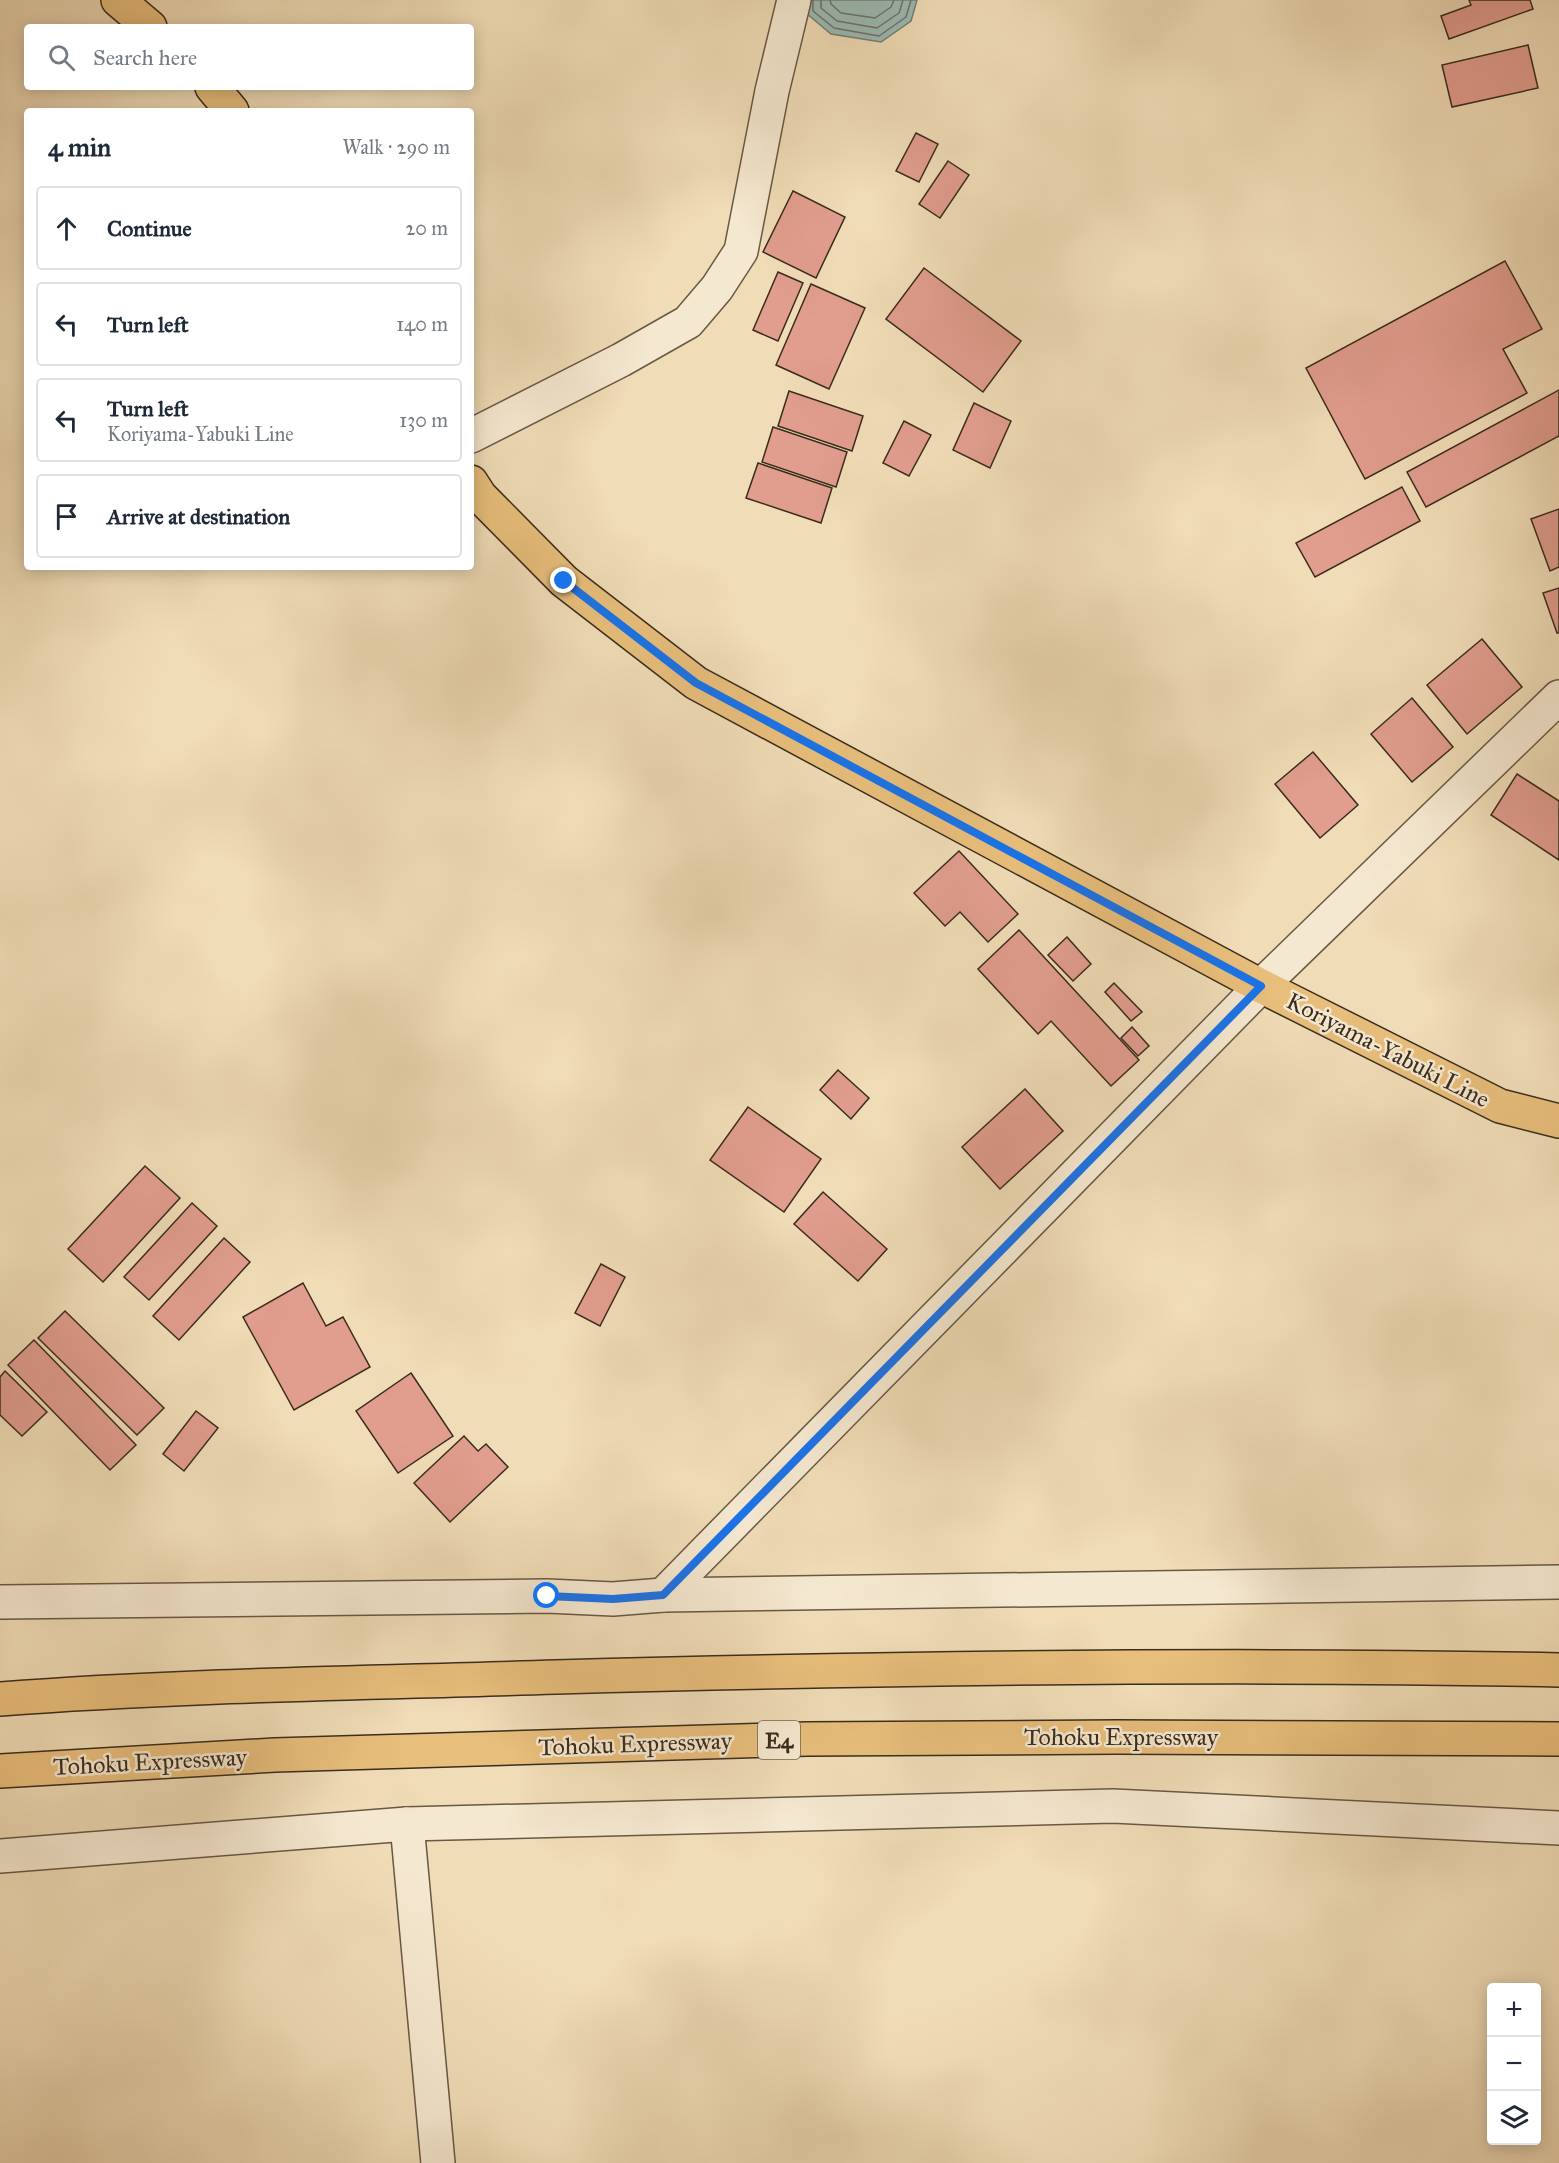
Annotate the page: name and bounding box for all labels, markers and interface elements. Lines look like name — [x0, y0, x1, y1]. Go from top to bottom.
search box — [24, 24, 474, 90]
icon: search — [45, 41, 78, 74]
text: Search here — [93, 44, 197, 71]
text: 4 min — [48, 131, 111, 163]
text: Walk · 290 m — [342, 135, 450, 159]
icon: ahead — [50, 212, 83, 245]
text: Continue — [107, 215, 192, 242]
text: 20 m — [405, 216, 448, 240]
icon: left — [50, 308, 83, 341]
text: Turn left — [107, 311, 189, 338]
text: 140 m — [396, 312, 448, 336]
text: Turn left — [107, 395, 189, 422]
icon: left — [50, 404, 83, 437]
text: 130 m — [399, 408, 448, 432]
text: Koriyama-Yabuki Line — [107, 422, 294, 446]
icon: arrive — [50, 500, 83, 533]
text: Arrive at destination — [107, 503, 290, 530]
route end — [550, 567, 576, 593]
street label: Koriyama-Yabuki Line — [1281, 986, 1495, 1114]
route start — [533, 1582, 559, 1608]
road number: E4 — [758, 1721, 800, 1759]
street label: Tohoku Expressway — [1024, 1722, 1219, 1752]
street label: Tohoku Expressway — [538, 1726, 733, 1762]
street label: Tohoku Expressway — [52, 1742, 248, 1782]
map controls — [1487, 1983, 1541, 2145]
button: + — [1487, 1983, 1541, 2037]
button: − — [1487, 2037, 1541, 2091]
button: layers — [1487, 2091, 1541, 2145]

